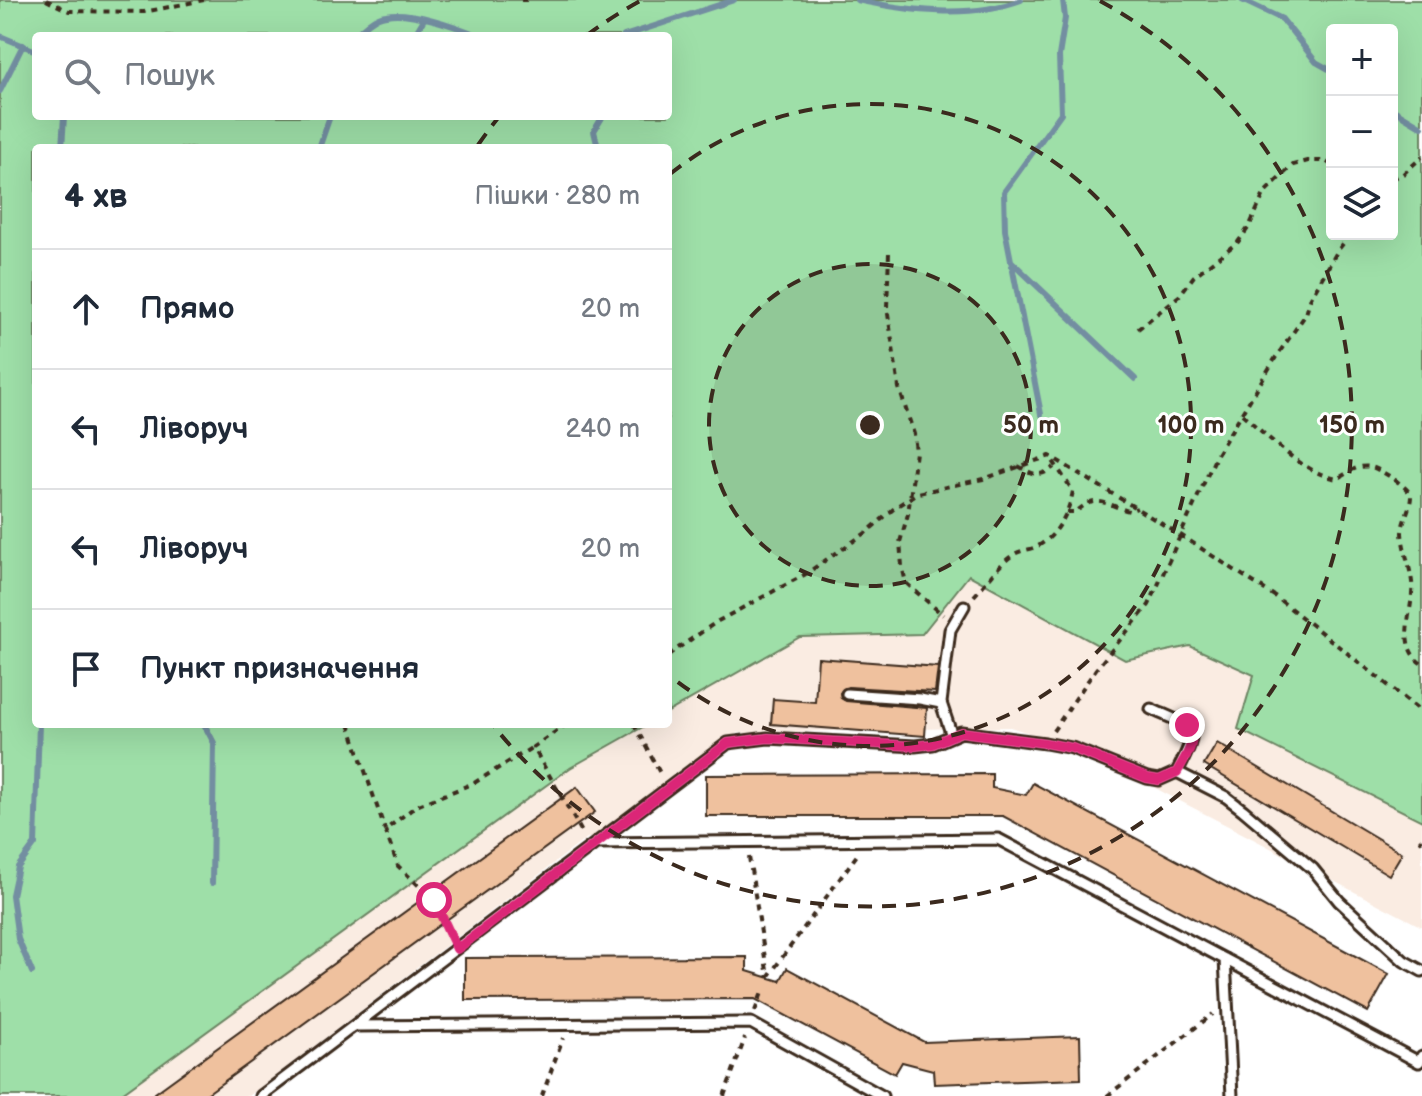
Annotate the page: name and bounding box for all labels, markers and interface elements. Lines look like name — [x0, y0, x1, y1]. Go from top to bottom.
map controls — [1326, 24, 1398, 240]
button: + — [1326, 24, 1398, 96]
search box — [32, 32, 672, 120]
icon: search — [60, 54, 104, 98]
text: Пошук — [124, 58, 215, 94]
button: − — [1326, 96, 1398, 168]
button: layers — [1326, 168, 1398, 240]
text: 4 хв — [64, 176, 127, 217]
text: Пішки · 280 m — [474, 181, 640, 212]
icon: ahead — [64, 287, 108, 331]
text: Прямо — [140, 291, 234, 327]
text: 20 m — [581, 294, 640, 325]
icon: left — [64, 407, 108, 451]
text: Ліворуч — [140, 411, 248, 447]
centre of rings — [856, 411, 884, 439]
text: 50 m — [1003, 411, 1059, 440]
text: 100 m — [1158, 411, 1224, 440]
text: 150 m — [1319, 411, 1385, 440]
text: 240 m — [565, 414, 640, 445]
icon: left — [64, 527, 108, 571]
text: Ліворуч — [140, 531, 248, 567]
text: 20 m — [581, 534, 640, 565]
icon: arrive — [64, 647, 108, 691]
text: Пункт призначення — [140, 651, 419, 687]
route end — [1169, 707, 1205, 743]
route start — [416, 882, 452, 918]

